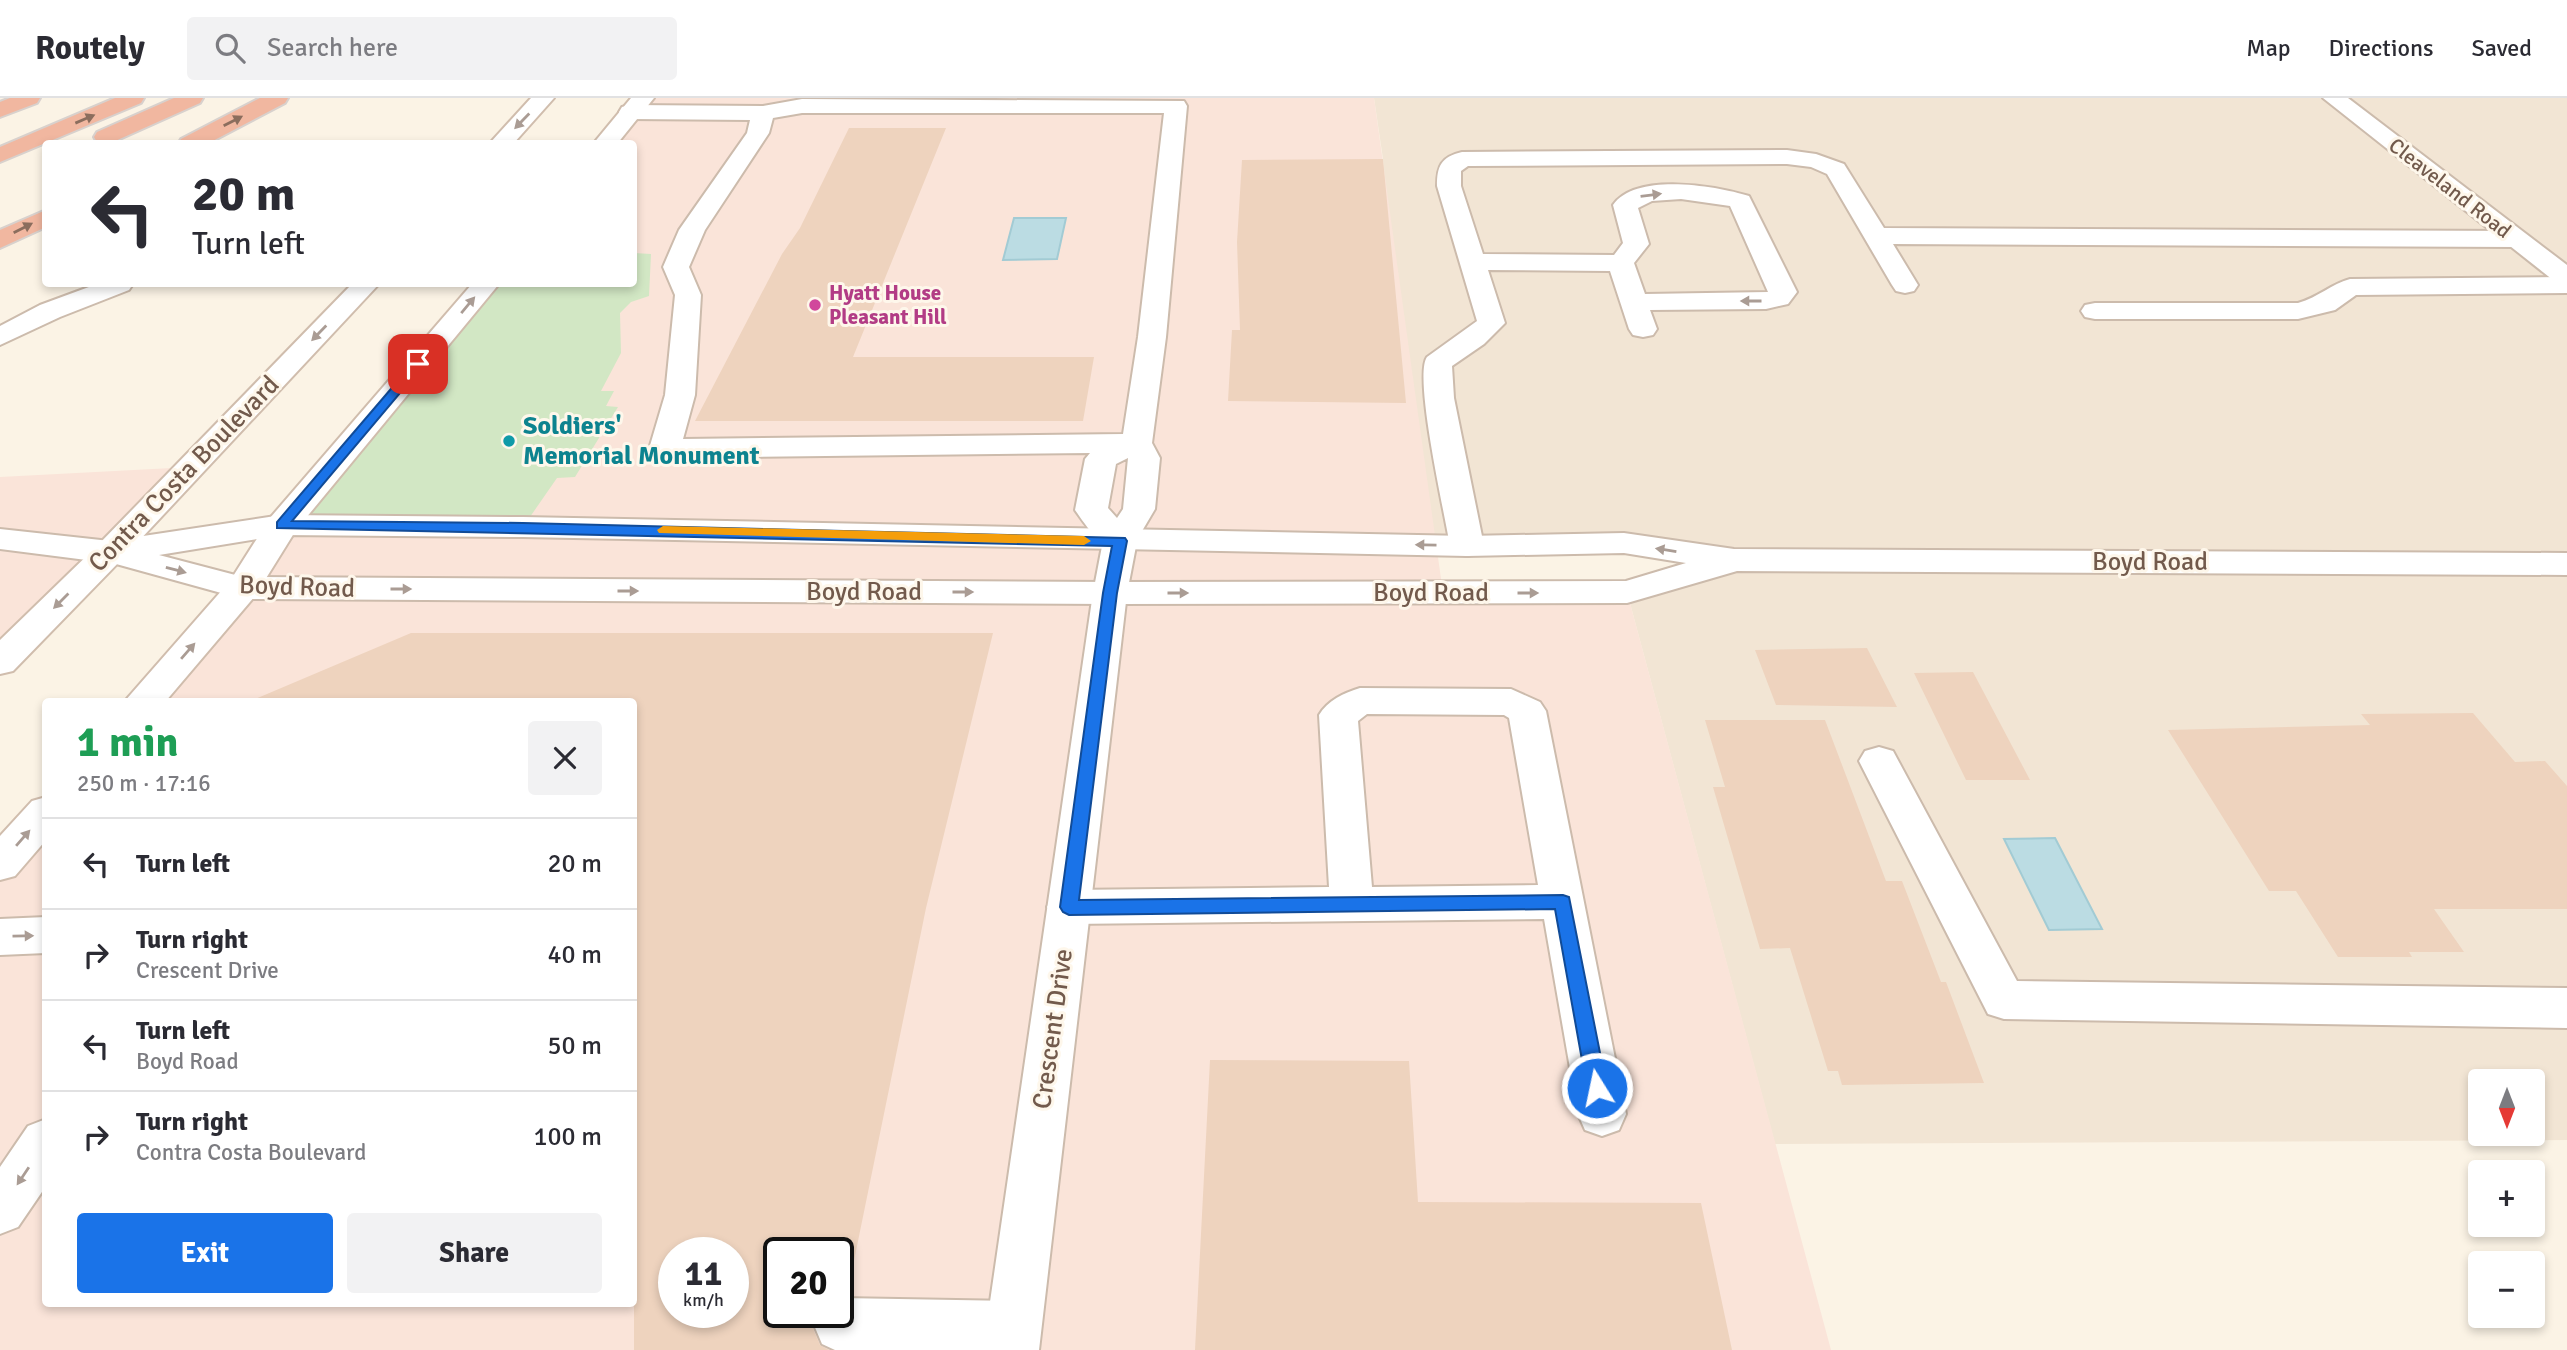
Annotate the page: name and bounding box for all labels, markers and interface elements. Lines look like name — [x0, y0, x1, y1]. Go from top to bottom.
search box — [187, 17, 677, 80]
text: Routely — [35, 28, 145, 69]
icon: search — [211, 29, 249, 67]
text: Search here — [267, 32, 398, 64]
text: Map — [2246, 33, 2291, 63]
text: Directions — [2329, 33, 2434, 63]
text: Saved — [2472, 33, 2532, 63]
one-way arrow — [514, 112, 530, 129]
one-way arrow — [75, 113, 95, 125]
one-way arrow — [223, 115, 243, 126]
street label: Cleaveland Road — [2384, 132, 2516, 244]
text: 20 m — [192, 164, 295, 224]
icon: left — [77, 168, 168, 259]
one-way arrow — [1640, 190, 1662, 201]
one-way arrow — [13, 223, 33, 234]
text: Turn left — [192, 224, 305, 263]
place label: Hyatt House Pleasant Hill — [829, 280, 947, 330]
one-way arrow — [1740, 295, 1762, 307]
one-way arrow — [460, 296, 476, 314]
marker: Hyatt House Pleasant Hill — [807, 297, 823, 313]
one-way arrow — [311, 324, 327, 342]
pin — [388, 334, 448, 394]
icon: arrive — [399, 345, 437, 383]
street label: Contra Costa Boulevard — [82, 369, 286, 579]
place label: Soldiers' Memorial Monument — [523, 410, 760, 472]
marker: Soldiers' Memorial Monument — [501, 433, 517, 449]
one-way arrow — [1415, 539, 1437, 551]
one-way arrow — [1655, 544, 1677, 555]
street label: Boyd Road — [2092, 546, 2208, 578]
one-way arrow — [165, 566, 186, 576]
street label: Boyd Road — [239, 569, 355, 605]
street label: Boyd Road — [806, 576, 922, 608]
street label: Boyd Road — [1373, 577, 1489, 609]
one-way arrow — [390, 583, 412, 595]
one-way arrow — [617, 585, 639, 597]
one-way arrow — [952, 586, 974, 598]
one-way arrow — [1167, 587, 1189, 599]
one-way arrow — [1517, 587, 1539, 599]
one-way arrow — [53, 592, 70, 609]
one-way arrow — [180, 642, 195, 659]
text: 1 min — [77, 717, 178, 768]
button: close — [528, 721, 602, 795]
text: 250 m · 17:16 — [77, 769, 211, 798]
one-way arrow — [15, 829, 31, 847]
icon: left — [77, 845, 115, 883]
text: Turn left — [136, 848, 230, 880]
text: 20 m — [547, 848, 602, 880]
text: Turn right — [136, 924, 248, 956]
one-way arrow — [12, 930, 34, 942]
icon: right — [77, 936, 115, 974]
text: 40 m — [547, 939, 602, 971]
street label: Crescent Drive — [1026, 947, 1080, 1111]
text: Crescent Drive — [136, 956, 279, 985]
text: Turn left — [136, 1015, 230, 1047]
icon: left — [77, 1027, 115, 1065]
text: 50 m — [547, 1030, 602, 1062]
text: Boyd Road — [136, 1047, 239, 1076]
position arrow — [1560, 1051, 1634, 1125]
north arrow — [2468, 1069, 2544, 1146]
map controls — [2468, 1069, 2545, 1328]
text: Turn right — [136, 1106, 248, 1138]
icon: right — [77, 1118, 115, 1156]
text: 100 m — [533, 1121, 602, 1153]
text: Contra Costa Boulevard — [136, 1138, 367, 1167]
button: + — [2468, 1160, 2545, 1237]
one-way arrow — [16, 1167, 30, 1185]
button: Exit — [77, 1213, 333, 1293]
button: Share — [347, 1213, 602, 1293]
speed limit sign: 20 — [763, 1237, 854, 1328]
button: − — [2468, 1251, 2545, 1328]
text: 11 — [685, 1252, 722, 1295]
text: km/h — [683, 1289, 724, 1311]

